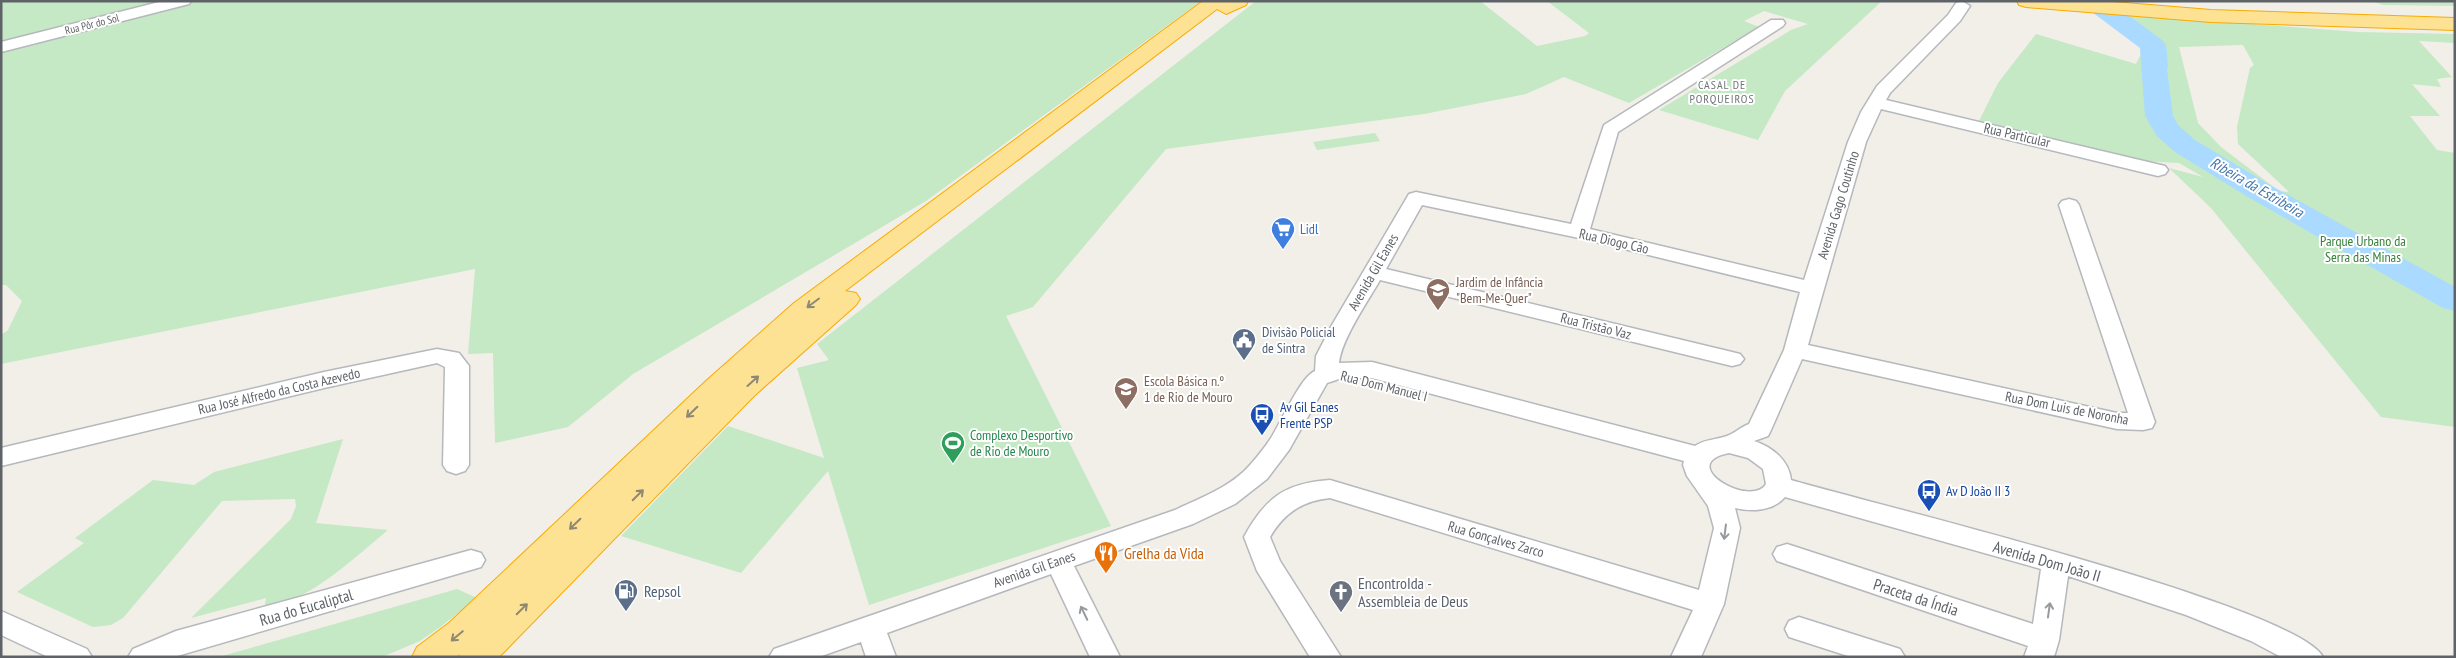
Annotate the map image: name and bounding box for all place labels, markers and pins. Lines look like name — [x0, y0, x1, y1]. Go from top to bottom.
supermarket icon: Lidl — [1270, 216, 1296, 250]
place label: Lidl — [1300, 220, 1319, 238]
place label: Jardim de Infância "Bem-Me-Quer" — [1455, 273, 1543, 307]
school or university icon: Jardim de Infância "Bem-Me-Quer" — [1425, 277, 1451, 311]
place label: Divisão Policial de Sintra — [1262, 323, 1336, 357]
public building icon: Divisão Policial de Sintra — [1231, 327, 1257, 361]
place label: Escola Básica n.º 1 de Rio de Mouro — [1144, 372, 1233, 406]
school or university icon: Escola Básica n.º 1 de Rio de Mouro — [1113, 376, 1139, 410]
place label: Av Gil Eanes Frente PSP — [1280, 398, 1339, 432]
bus stop icon: Av Gil Eanes Frente PSP — [1249, 402, 1275, 436]
place label: Complexo Desportivo de Rio de Mouro — [970, 426, 1073, 460]
sports icon: Complexo Desportivo de Rio de Mouro — [940, 430, 966, 464]
bus stop icon: Av D João II 3 — [1916, 478, 1942, 512]
place label: Av D João II 3 — [1946, 482, 2010, 500]
restaurant icon: Grelha da Vida — [1093, 540, 1119, 574]
place label: Grelha da Vida — [1124, 543, 1204, 563]
place label: EncontroIda - Assembleia de Deus — [1358, 573, 1468, 611]
fuel station icon: Repsol — [613, 578, 639, 612]
church icon: EncontroIda - Assembleia de Deus — [1328, 579, 1354, 613]
place label: Repsol — [644, 581, 681, 601]

